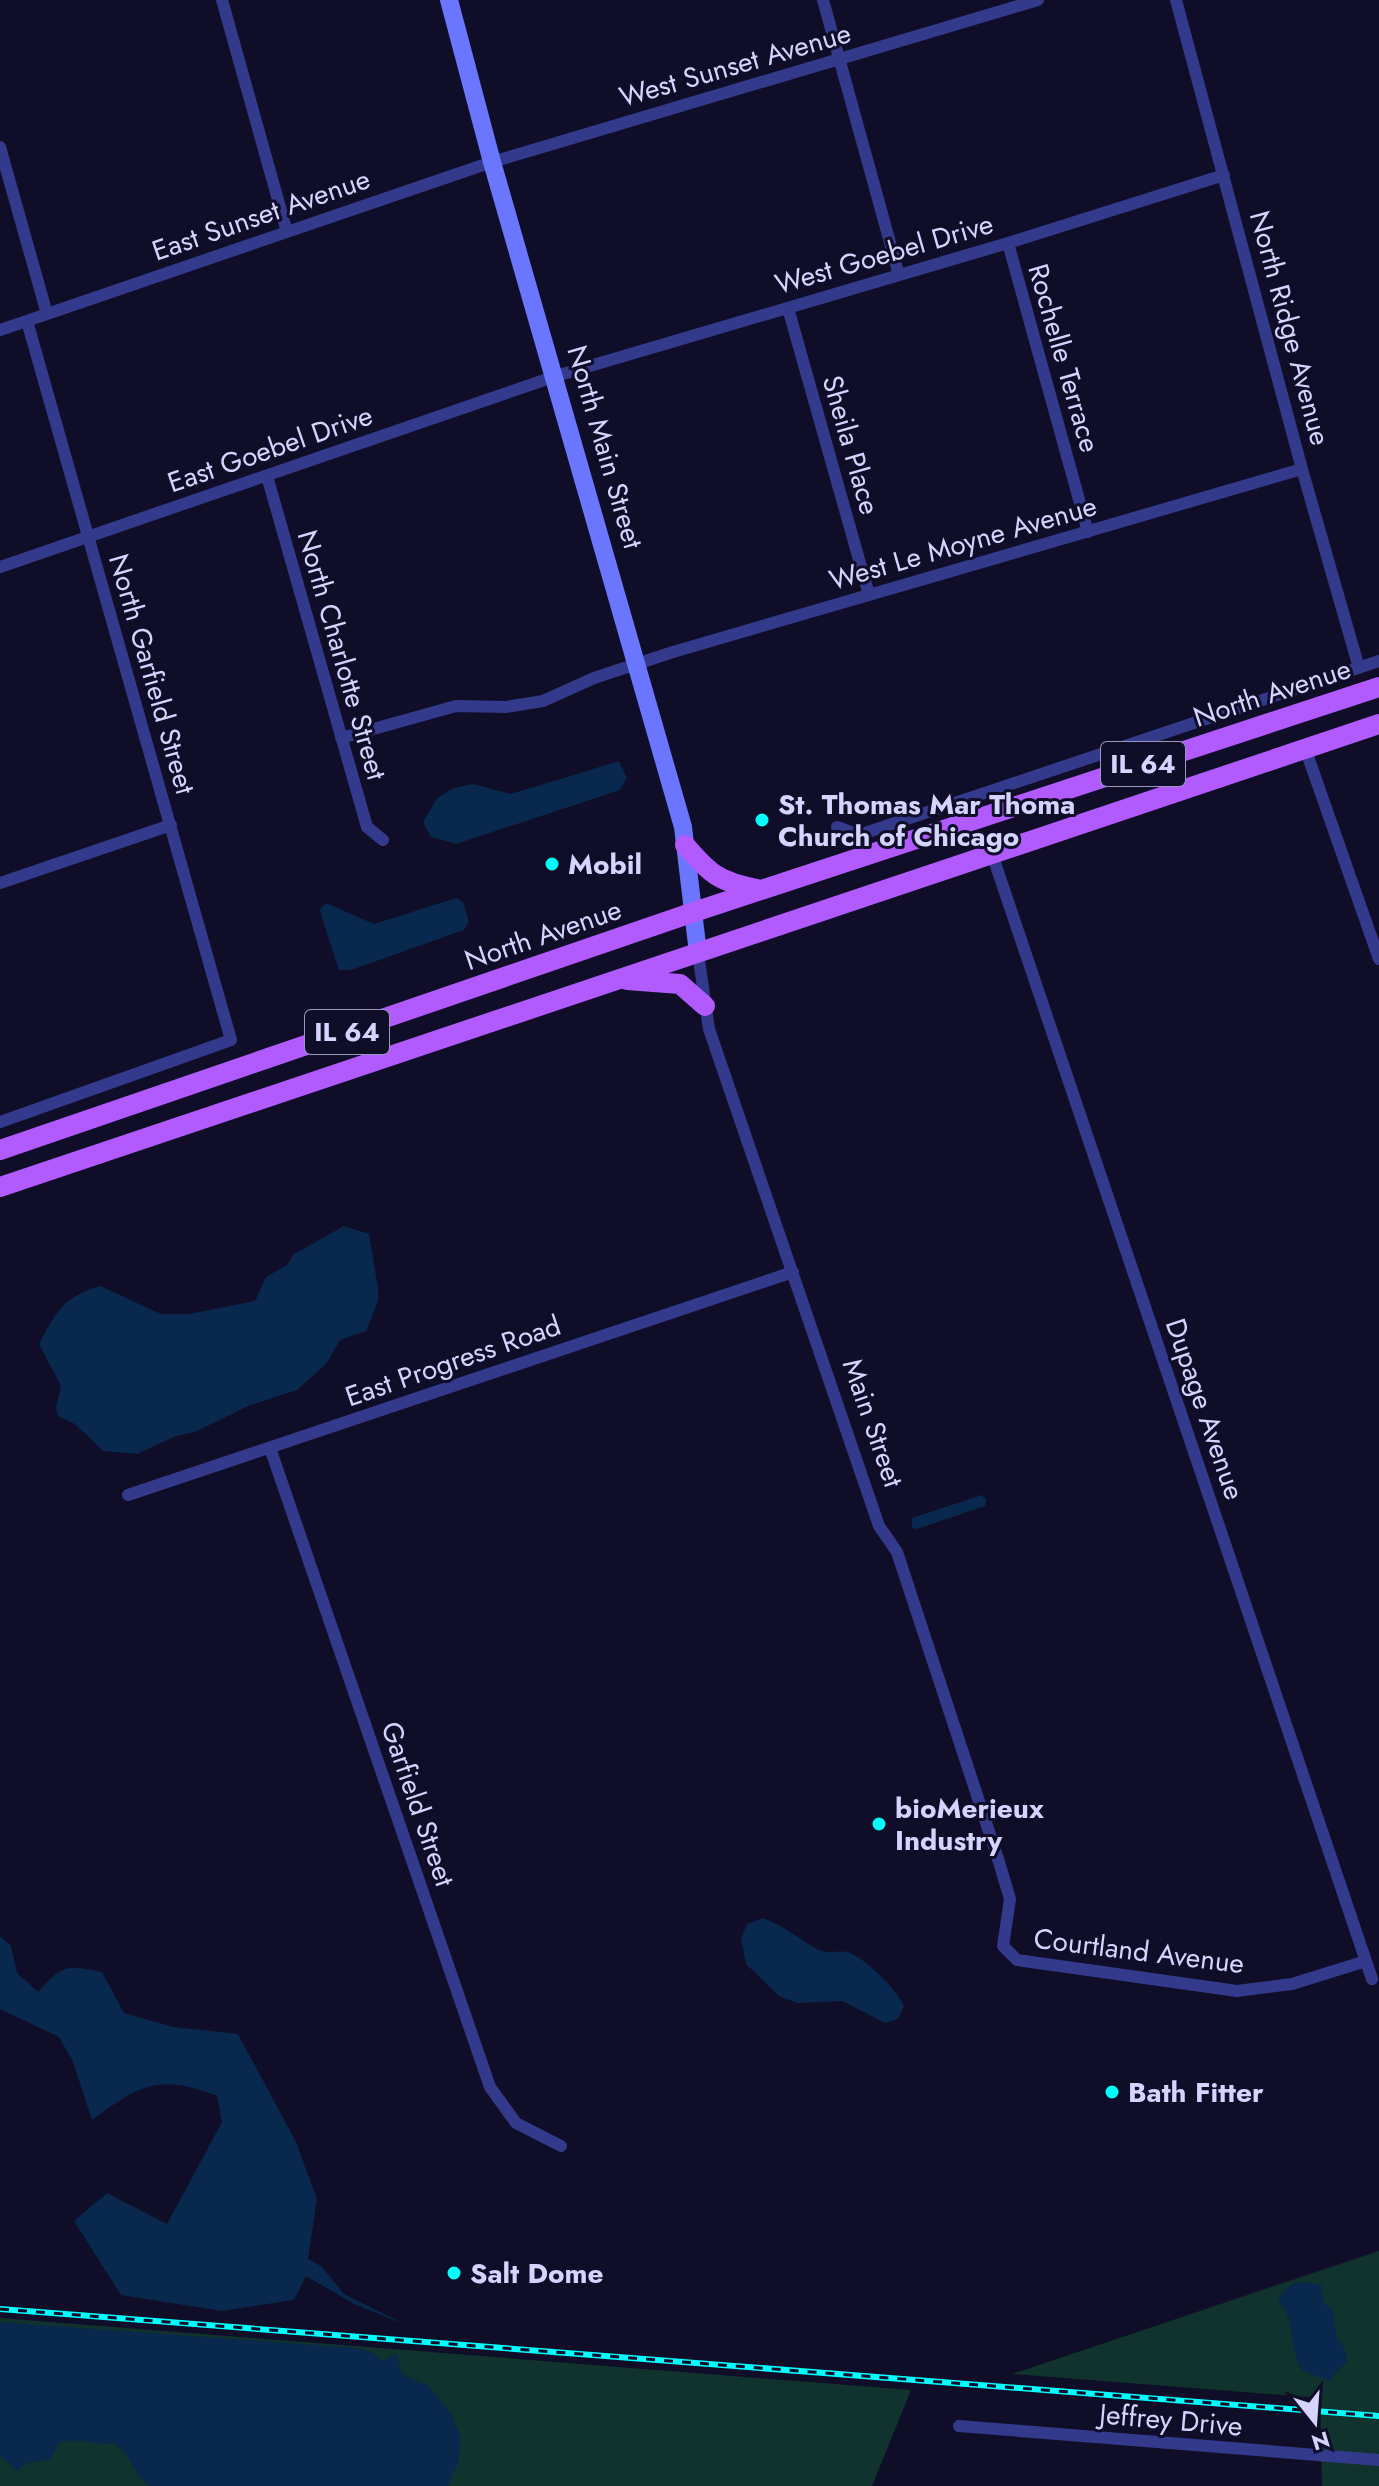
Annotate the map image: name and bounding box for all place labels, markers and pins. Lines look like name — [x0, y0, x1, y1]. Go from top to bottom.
place label: St. Thomas Mar Thoma Church of Chicago — [778, 784, 1075, 857]
marker: St. Thomas Mar Thoma Church of Chicago — [753, 811, 771, 829]
place label: Mobil — [568, 844, 642, 885]
marker: Mobil — [543, 855, 561, 873]
place label: bioMerieux Industry — [895, 1788, 1044, 1861]
marker: bioMerieux Industry — [870, 1815, 888, 1833]
place label: Bath Fitter — [1128, 2072, 1264, 2113]
marker: Bath Fitter — [1103, 2083, 1121, 2101]
place label: Salt Dome — [470, 2253, 604, 2294]
marker: Salt Dome — [445, 2264, 463, 2282]

